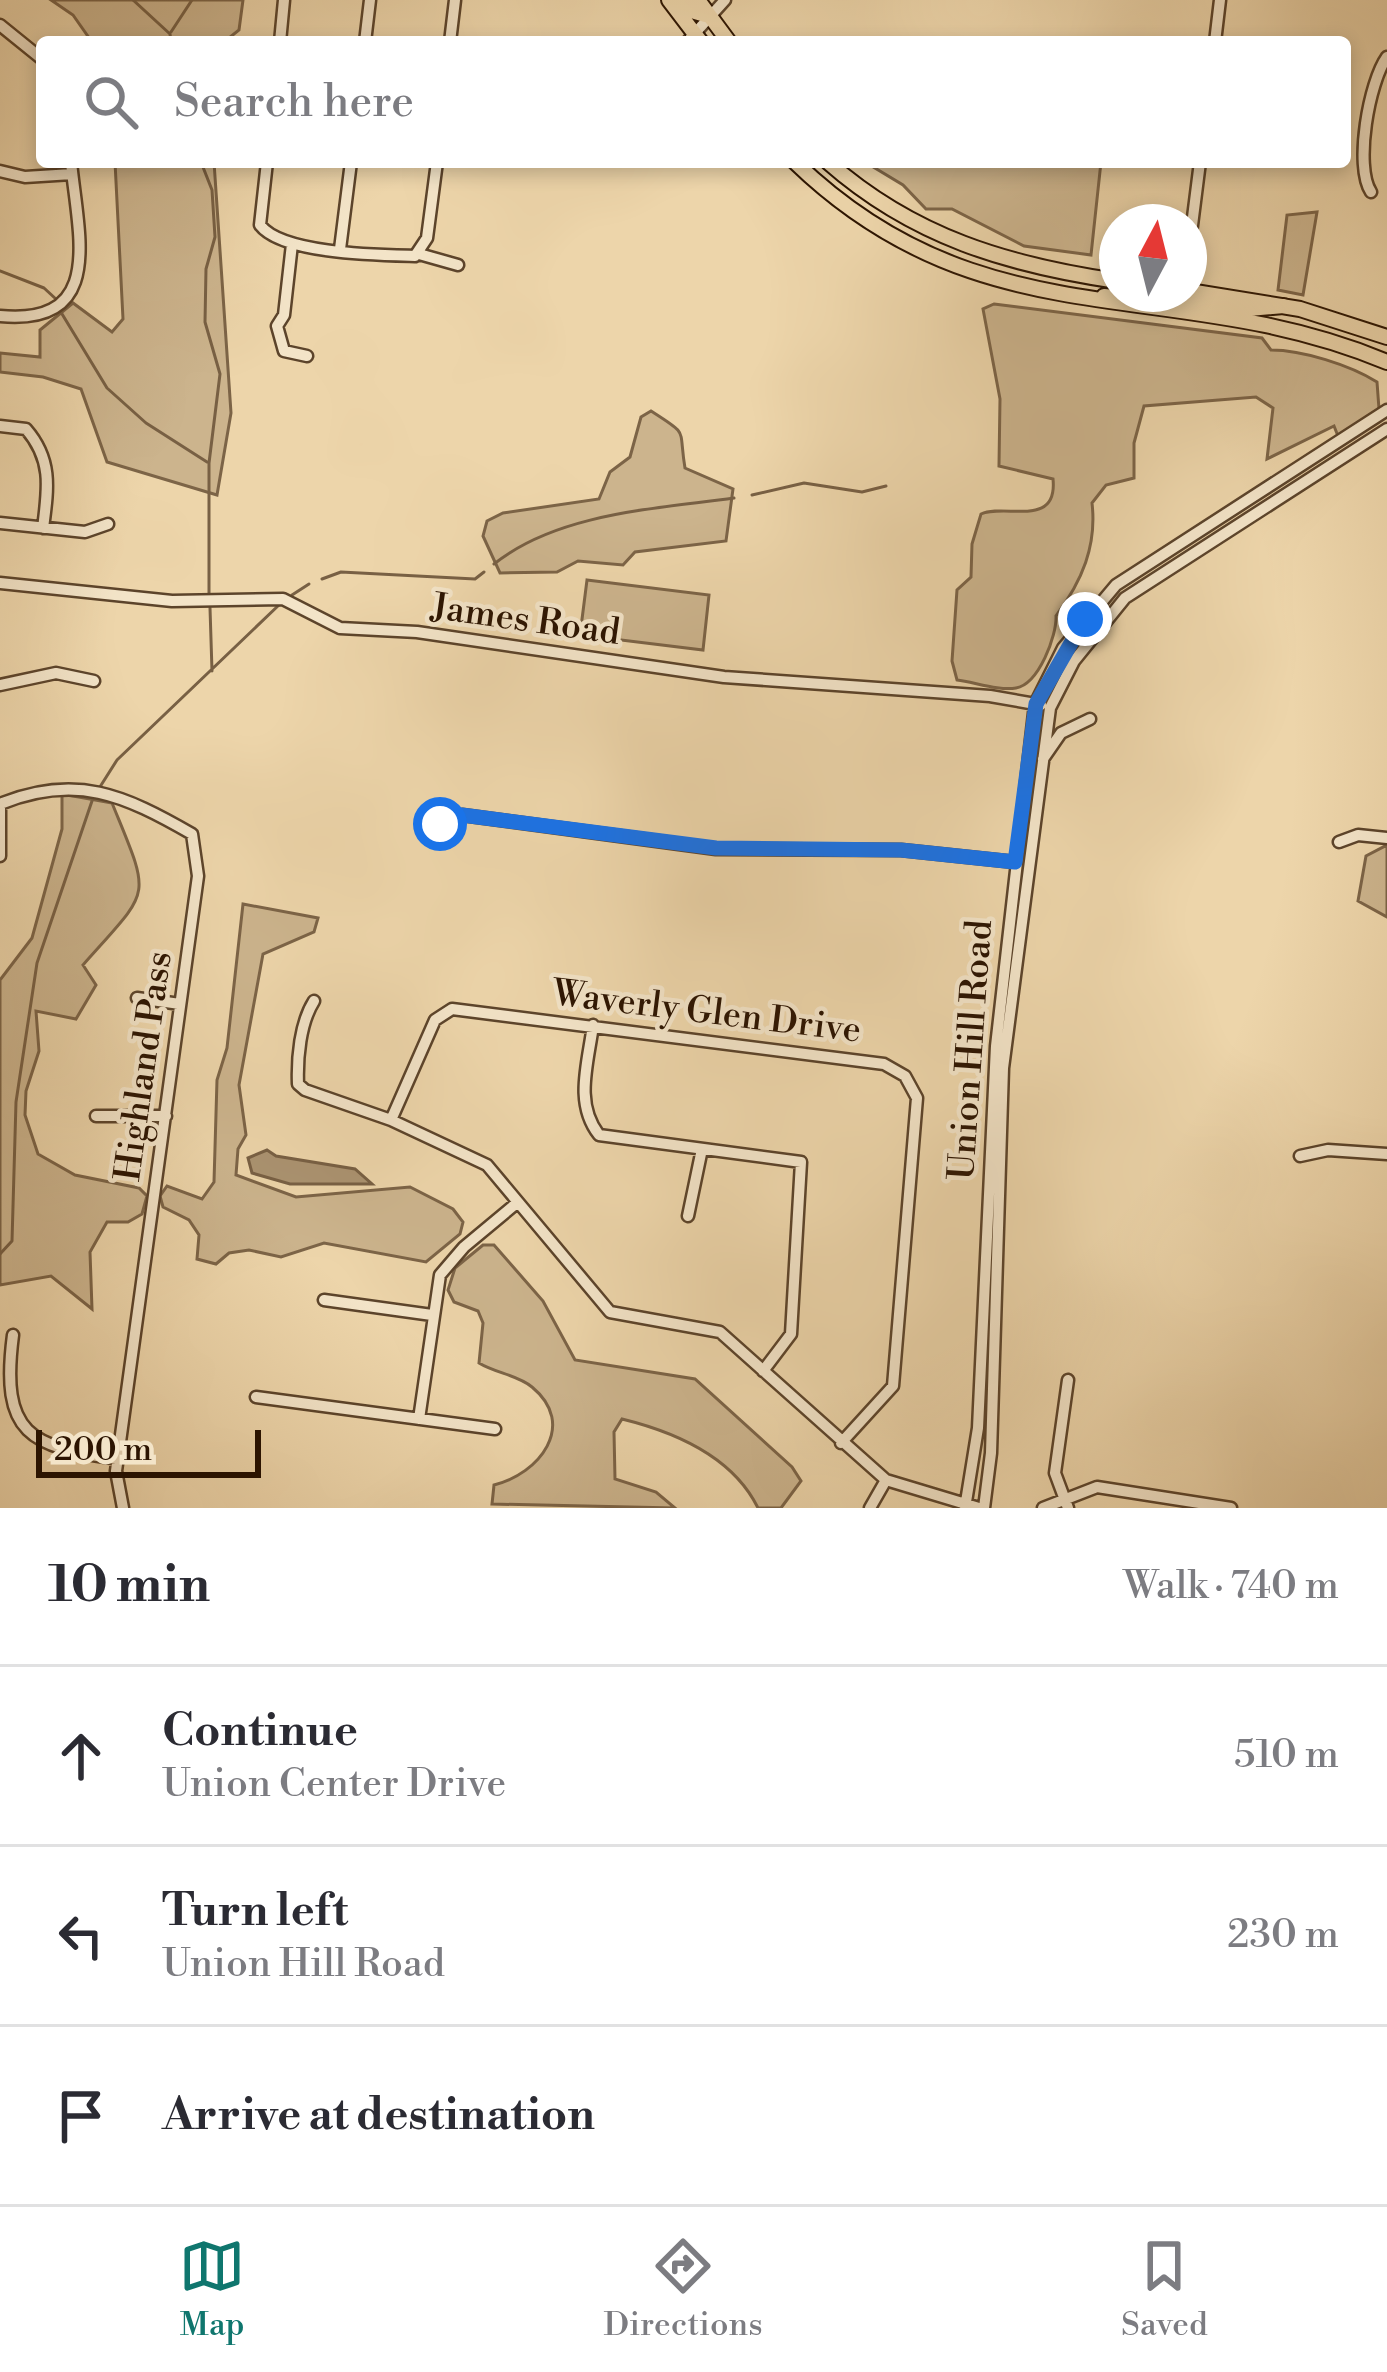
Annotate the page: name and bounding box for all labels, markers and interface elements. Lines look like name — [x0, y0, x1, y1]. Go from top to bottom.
search box — [36, 36, 1351, 168]
icon: search — [78, 69, 144, 135]
text: Search here — [174, 74, 414, 131]
north arrow — [1099, 204, 1207, 312]
street label: James Road — [427, 585, 623, 656]
route end — [1058, 592, 1112, 646]
route start — [413, 797, 467, 851]
street label: Union Hill Road — [940, 918, 1003, 1182]
street label: Highland Pass — [106, 949, 183, 1184]
street label: Waverly Glen Drive — [549, 971, 863, 1054]
scale bar — [36, 1424, 261, 1477]
text: 200 m — [54, 1430, 152, 1471]
text: 10 min — [48, 1554, 210, 1618]
text: Walk · 740 m — [1123, 1562, 1339, 1611]
text: Continue — [162, 1703, 358, 1760]
icon: ahead — [48, 1723, 114, 1789]
text: 510 m — [1234, 1731, 1339, 1780]
text: Union Center Drive — [162, 1760, 506, 1809]
text: Turn left — [162, 1883, 348, 1940]
icon: left — [48, 1903, 114, 1969]
text: 230 m — [1227, 1911, 1339, 1960]
text: Union Hill Road — [162, 1940, 445, 1989]
icon: arrive — [48, 2083, 114, 2149]
text: Arrive at destination — [162, 2087, 595, 2144]
tab: Map — [179, 2233, 245, 2346]
tab: Directions — [604, 2233, 763, 2346]
tab: Saved — [1121, 2233, 1208, 2346]

